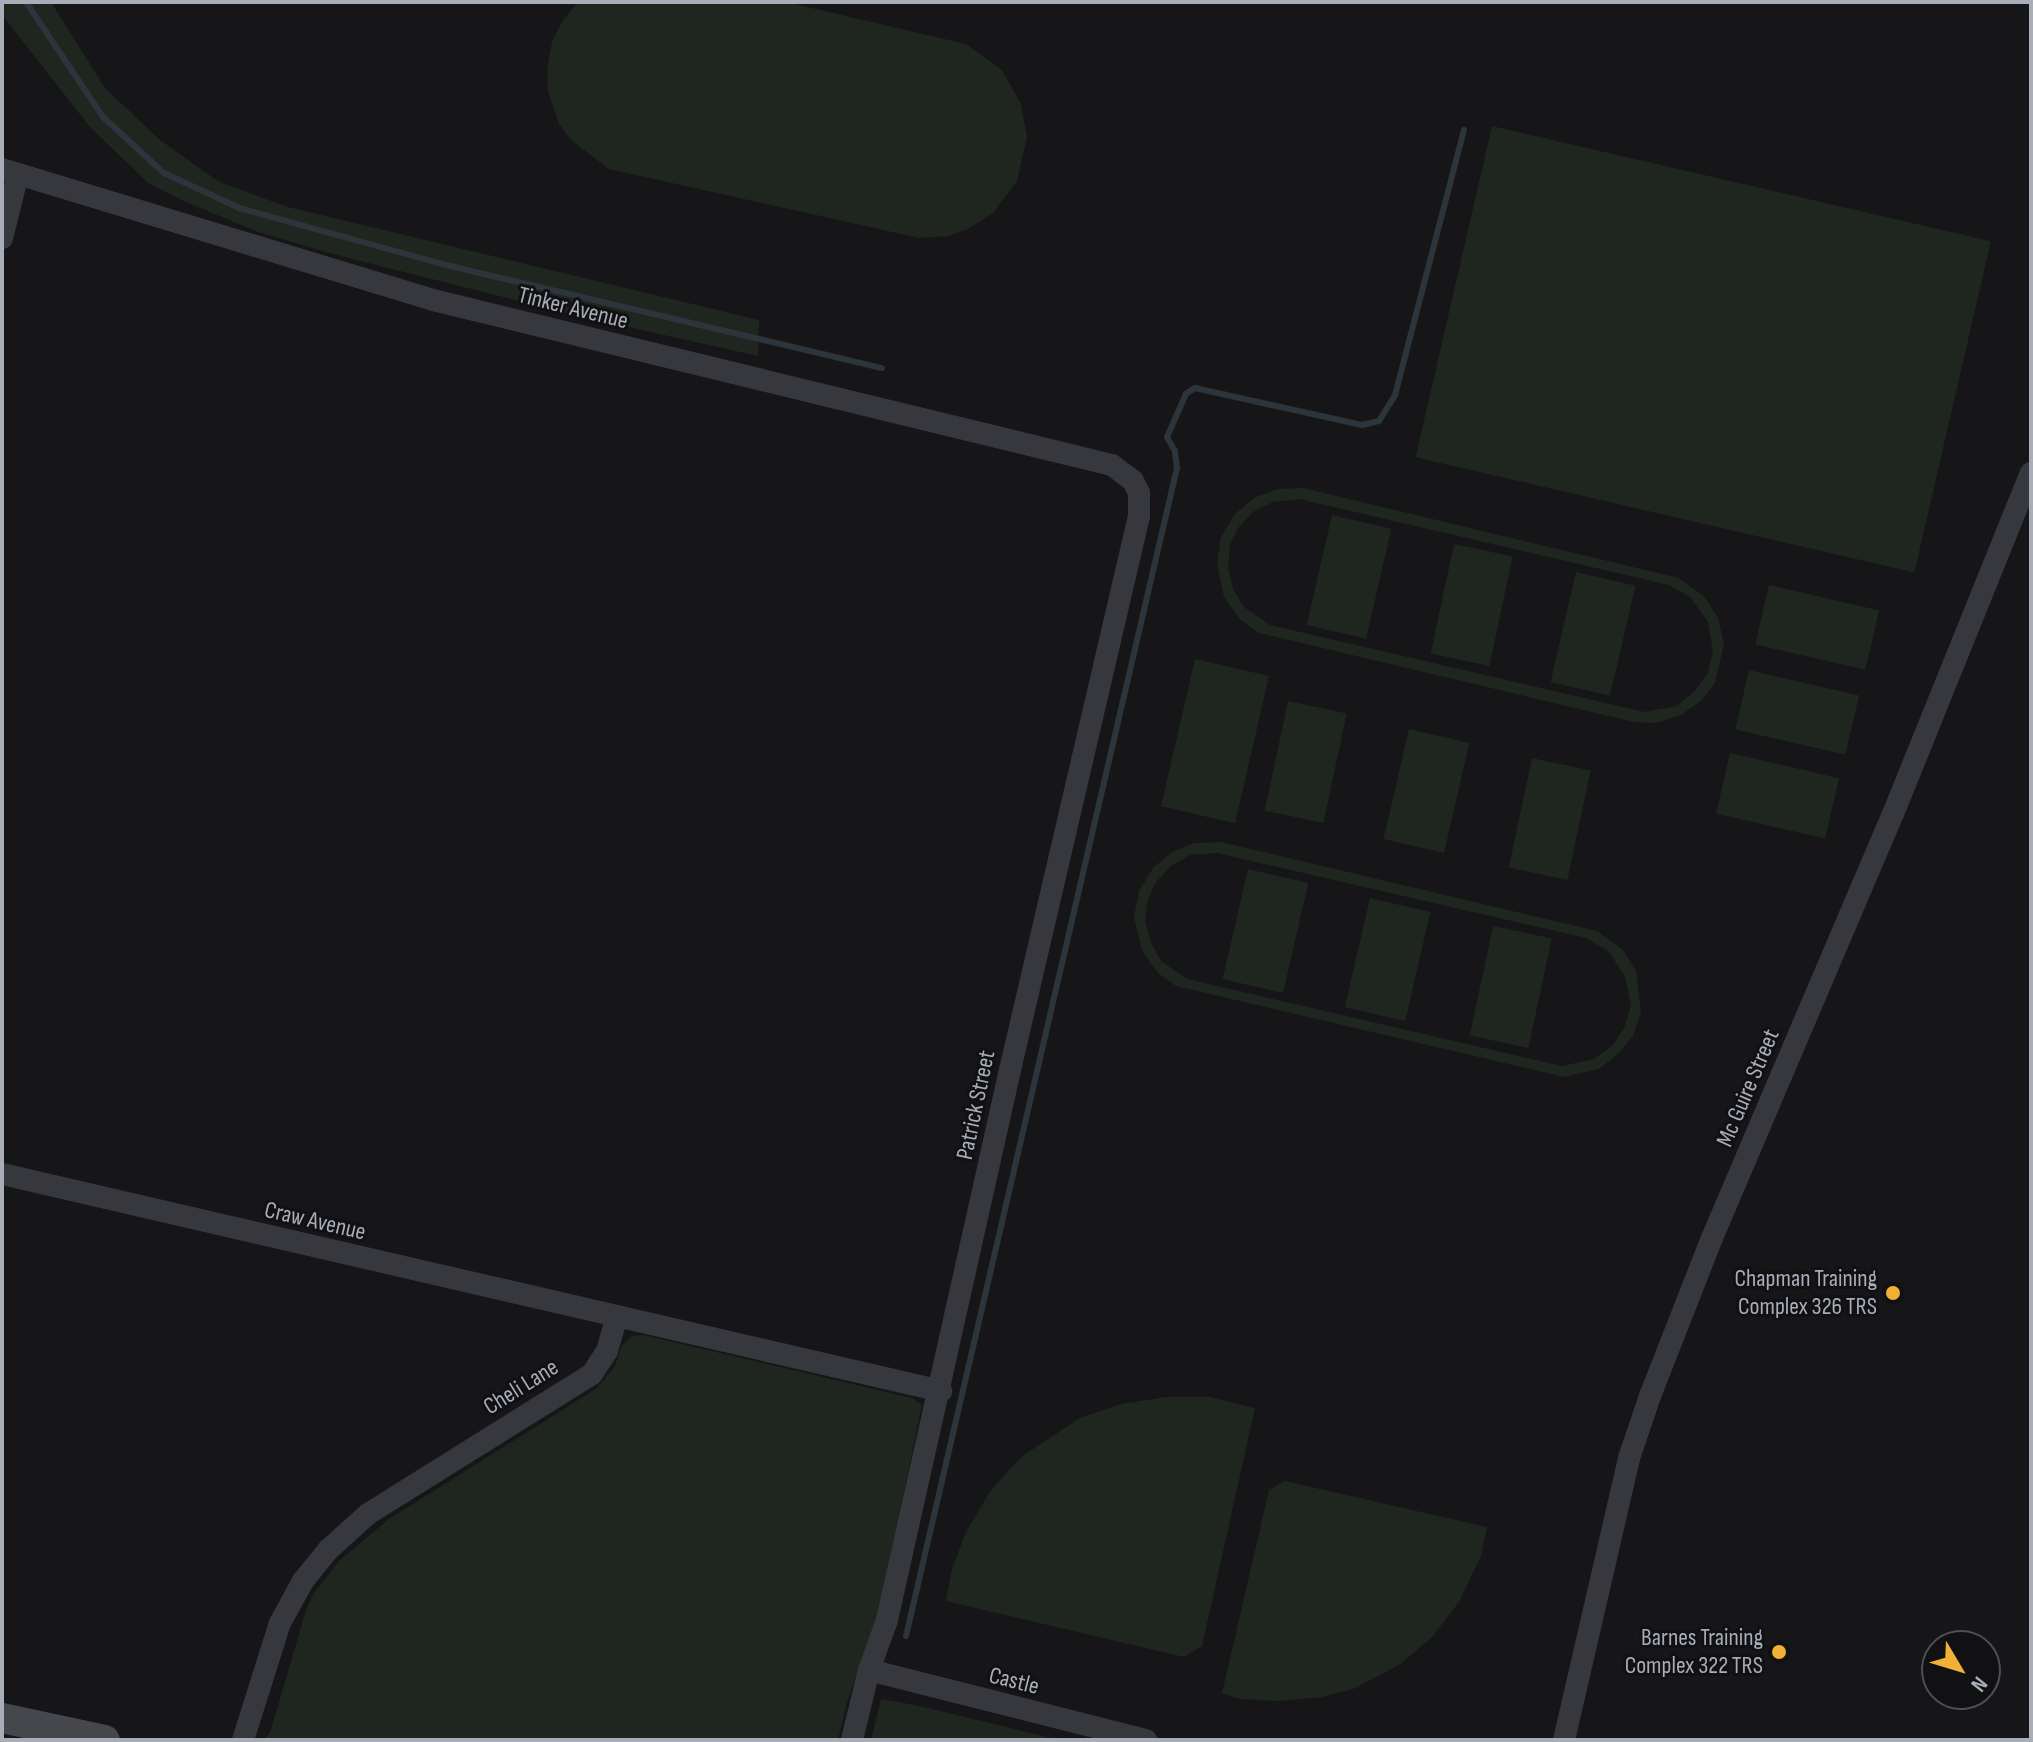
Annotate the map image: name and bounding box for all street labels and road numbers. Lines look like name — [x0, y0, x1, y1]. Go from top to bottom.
street label: Tinker Avenue — [515, 280, 631, 336]
street label: Mc Guire Street — [1710, 1025, 1786, 1151]
street label: Patrick Street — [950, 1048, 1002, 1162]
street label: Craw Avenue — [262, 1195, 368, 1247]
street label: Cheli Lane — [478, 1353, 564, 1421]
street label: Castle — [986, 1661, 1042, 1701]

